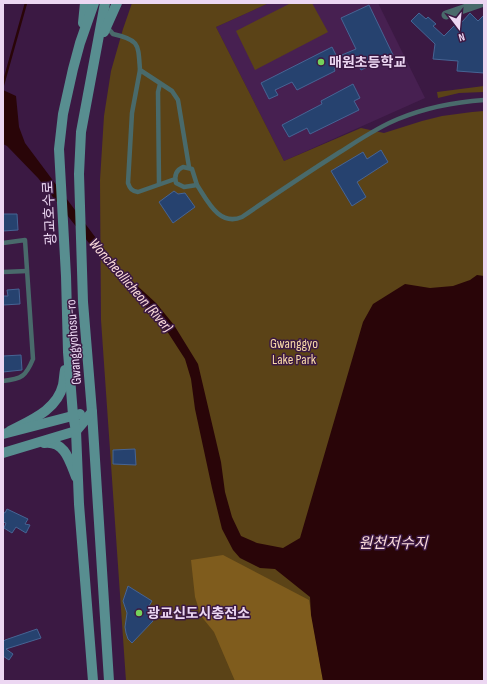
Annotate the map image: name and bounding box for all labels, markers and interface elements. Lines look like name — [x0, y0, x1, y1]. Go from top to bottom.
north arrow — [439, 8, 479, 48]
text: N — [457, 30, 466, 44]
place label: 매원초등학교 — [329, 54, 406, 71]
marker: 매원초등학교 — [316, 57, 326, 67]
street label: 광교호수로 — [39, 180, 60, 246]
water label: Woncheollicheon (River) — [85, 234, 177, 337]
street label: Gwanggyohosu-ro — [62, 299, 85, 385]
park label: Gwanggyo Lake Park — [270, 335, 318, 368]
water label: 원천저수지 — [358, 534, 429, 553]
place label: 광교신도시충전소 — [147, 605, 250, 622]
marker: 광교신도시충전소 — [134, 608, 144, 618]

